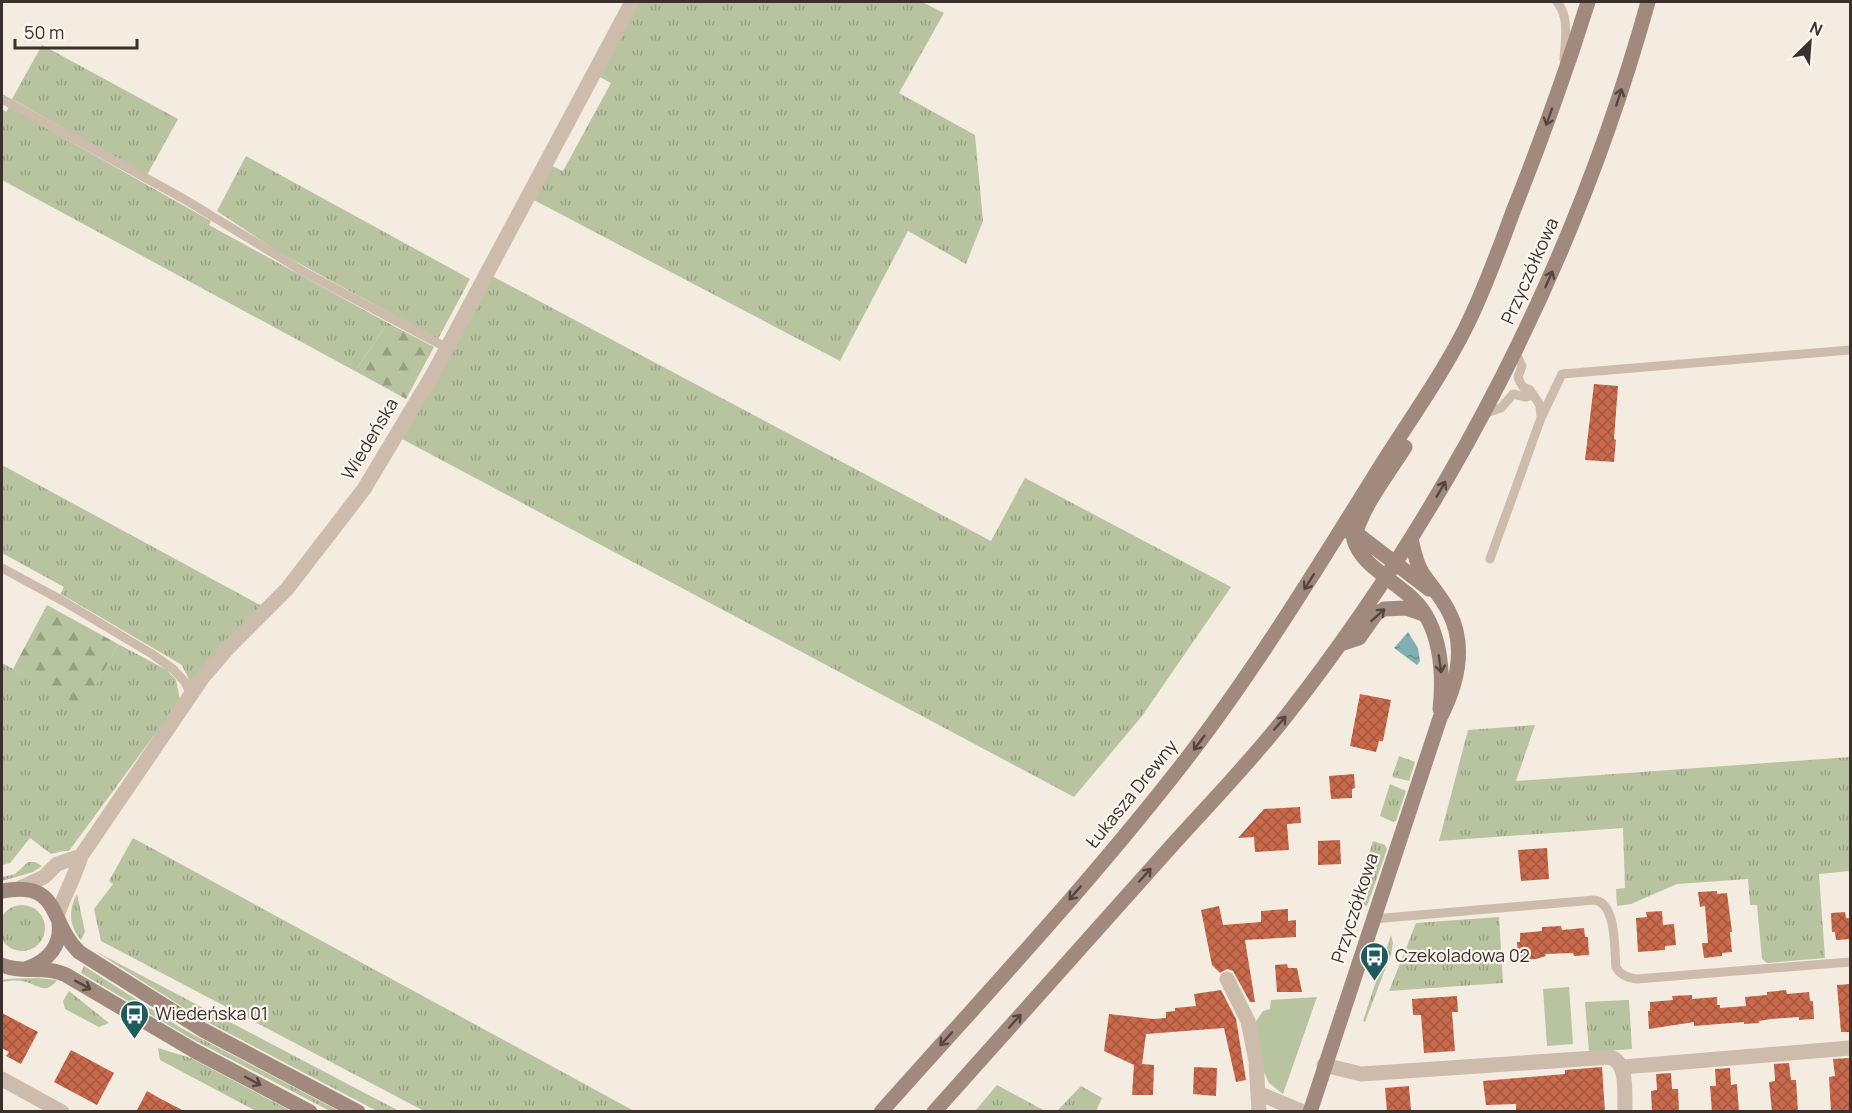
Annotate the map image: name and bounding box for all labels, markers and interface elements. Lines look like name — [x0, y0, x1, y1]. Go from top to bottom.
scale bar — [15, 12, 136, 50]
north arrow — [1780, 12, 1840, 72]
text: N — [1806, 16, 1826, 41]
text: 50 m — [24, 20, 64, 44]
one-way arrow — [1614, 88, 1625, 107]
one-way arrow — [1543, 107, 1554, 126]
street label: Przyczółkowa — [1495, 214, 1563, 328]
one-way arrow — [1544, 270, 1555, 289]
street label: Wiedeńska — [335, 393, 403, 484]
one-way arrow — [1435, 481, 1447, 498]
one-way arrow — [1302, 573, 1314, 590]
one-way arrow — [1370, 608, 1385, 622]
one-way arrow — [1434, 654, 1445, 673]
one-way arrow — [1273, 716, 1287, 731]
street label: Łukasza Drewny — [1080, 734, 1183, 853]
one-way arrow — [1192, 734, 1205, 750]
street label: Przyczółkowa — [1325, 850, 1383, 966]
one-way arrow — [1138, 868, 1152, 883]
one-way arrow — [1068, 885, 1082, 900]
bus stop icon: Czekoladowa 02 — [1358, 940, 1390, 982]
place label: Czekoladowa 02 — [1395, 943, 1530, 967]
one-way arrow — [74, 979, 91, 991]
bus stop icon: Wiedeńska 01 — [118, 998, 150, 1040]
place label: Wiedeńska 01 — [155, 1001, 268, 1025]
one-way arrow — [1008, 1014, 1022, 1029]
one-way arrow — [939, 1031, 953, 1046]
one-way arrow — [243, 1076, 261, 1087]

